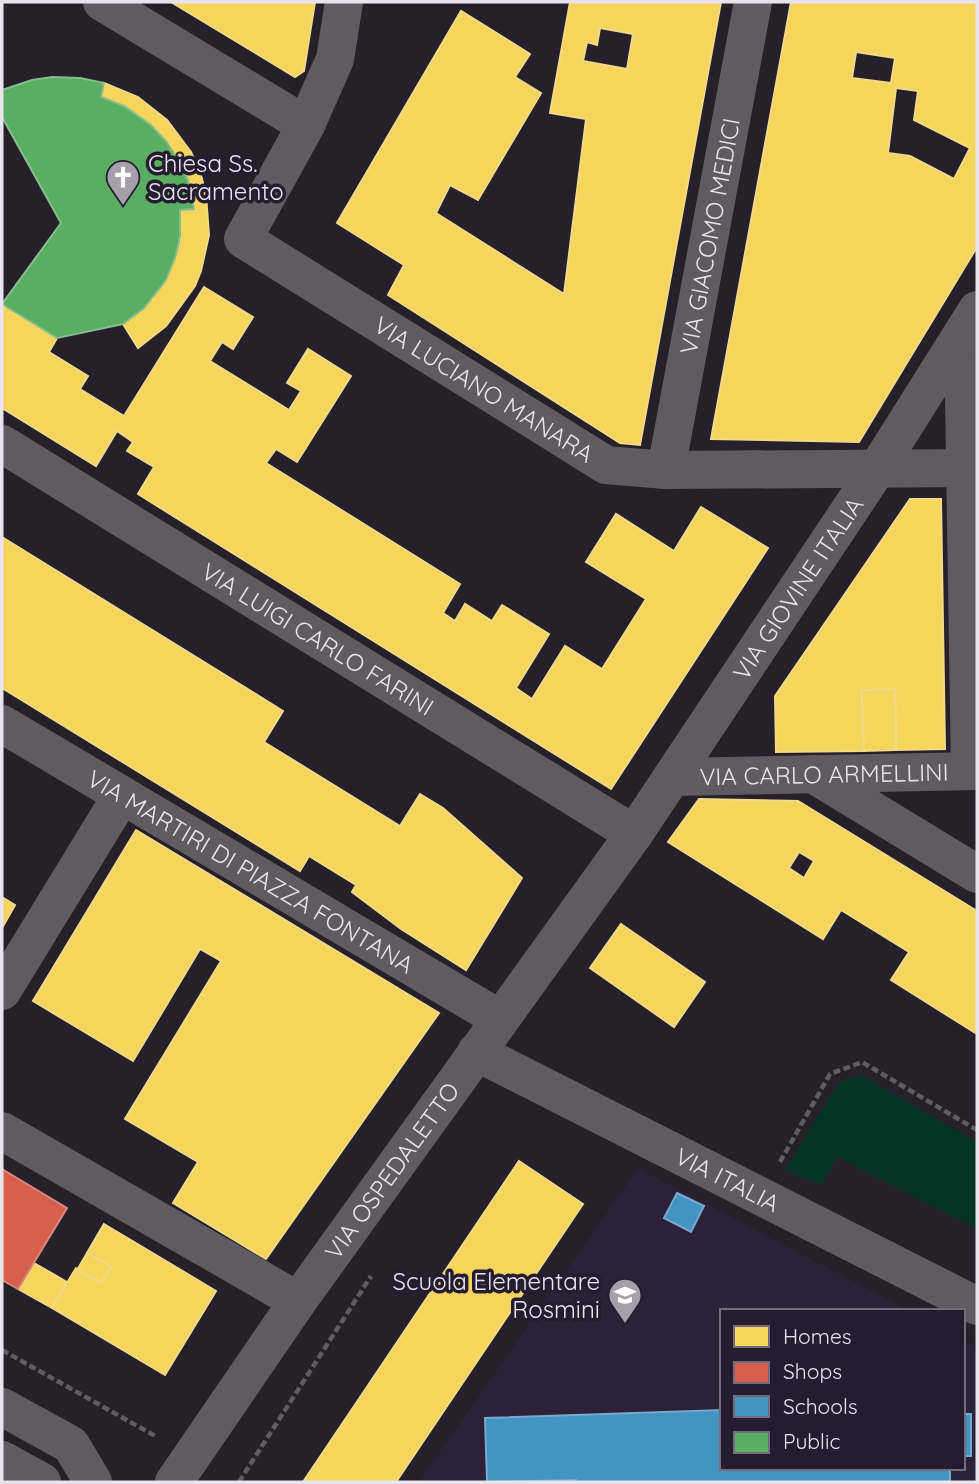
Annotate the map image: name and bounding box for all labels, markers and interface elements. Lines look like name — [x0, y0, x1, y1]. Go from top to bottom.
street label: VIA GIACOMO MEDICI — [673, 116, 746, 356]
place label: Chiesa Ss. Sacramento — [148, 148, 284, 206]
church icon: Chiesa Ss. Sacramento — [104, 158, 142, 207]
street label: VIA LUCIANO MANARA — [369, 309, 599, 469]
street label: VIA GIOVINE ITALIA — [726, 491, 869, 685]
street label: VIA LUIGI CARLO FARINI — [196, 556, 439, 722]
street label: VIA CARLO ARMELLINI — [699, 757, 949, 791]
street label: VIA MARTIRI DI PIAZZA FONTANA — [82, 763, 419, 980]
street label: VIA OSPEDALETTO — [318, 1076, 465, 1265]
street label: VIA ITALIA — [670, 1141, 785, 1218]
place label: Scuola Elementare Rosmini — [393, 1266, 600, 1324]
school or university icon: Scuola Elementare Rosmini — [606, 1276, 644, 1325]
legend — [720, 1309, 965, 1470]
text: Homes — [783, 1323, 852, 1349]
text: Shops — [783, 1358, 842, 1384]
text: Schools — [783, 1393, 858, 1419]
text: Public — [783, 1428, 840, 1454]

